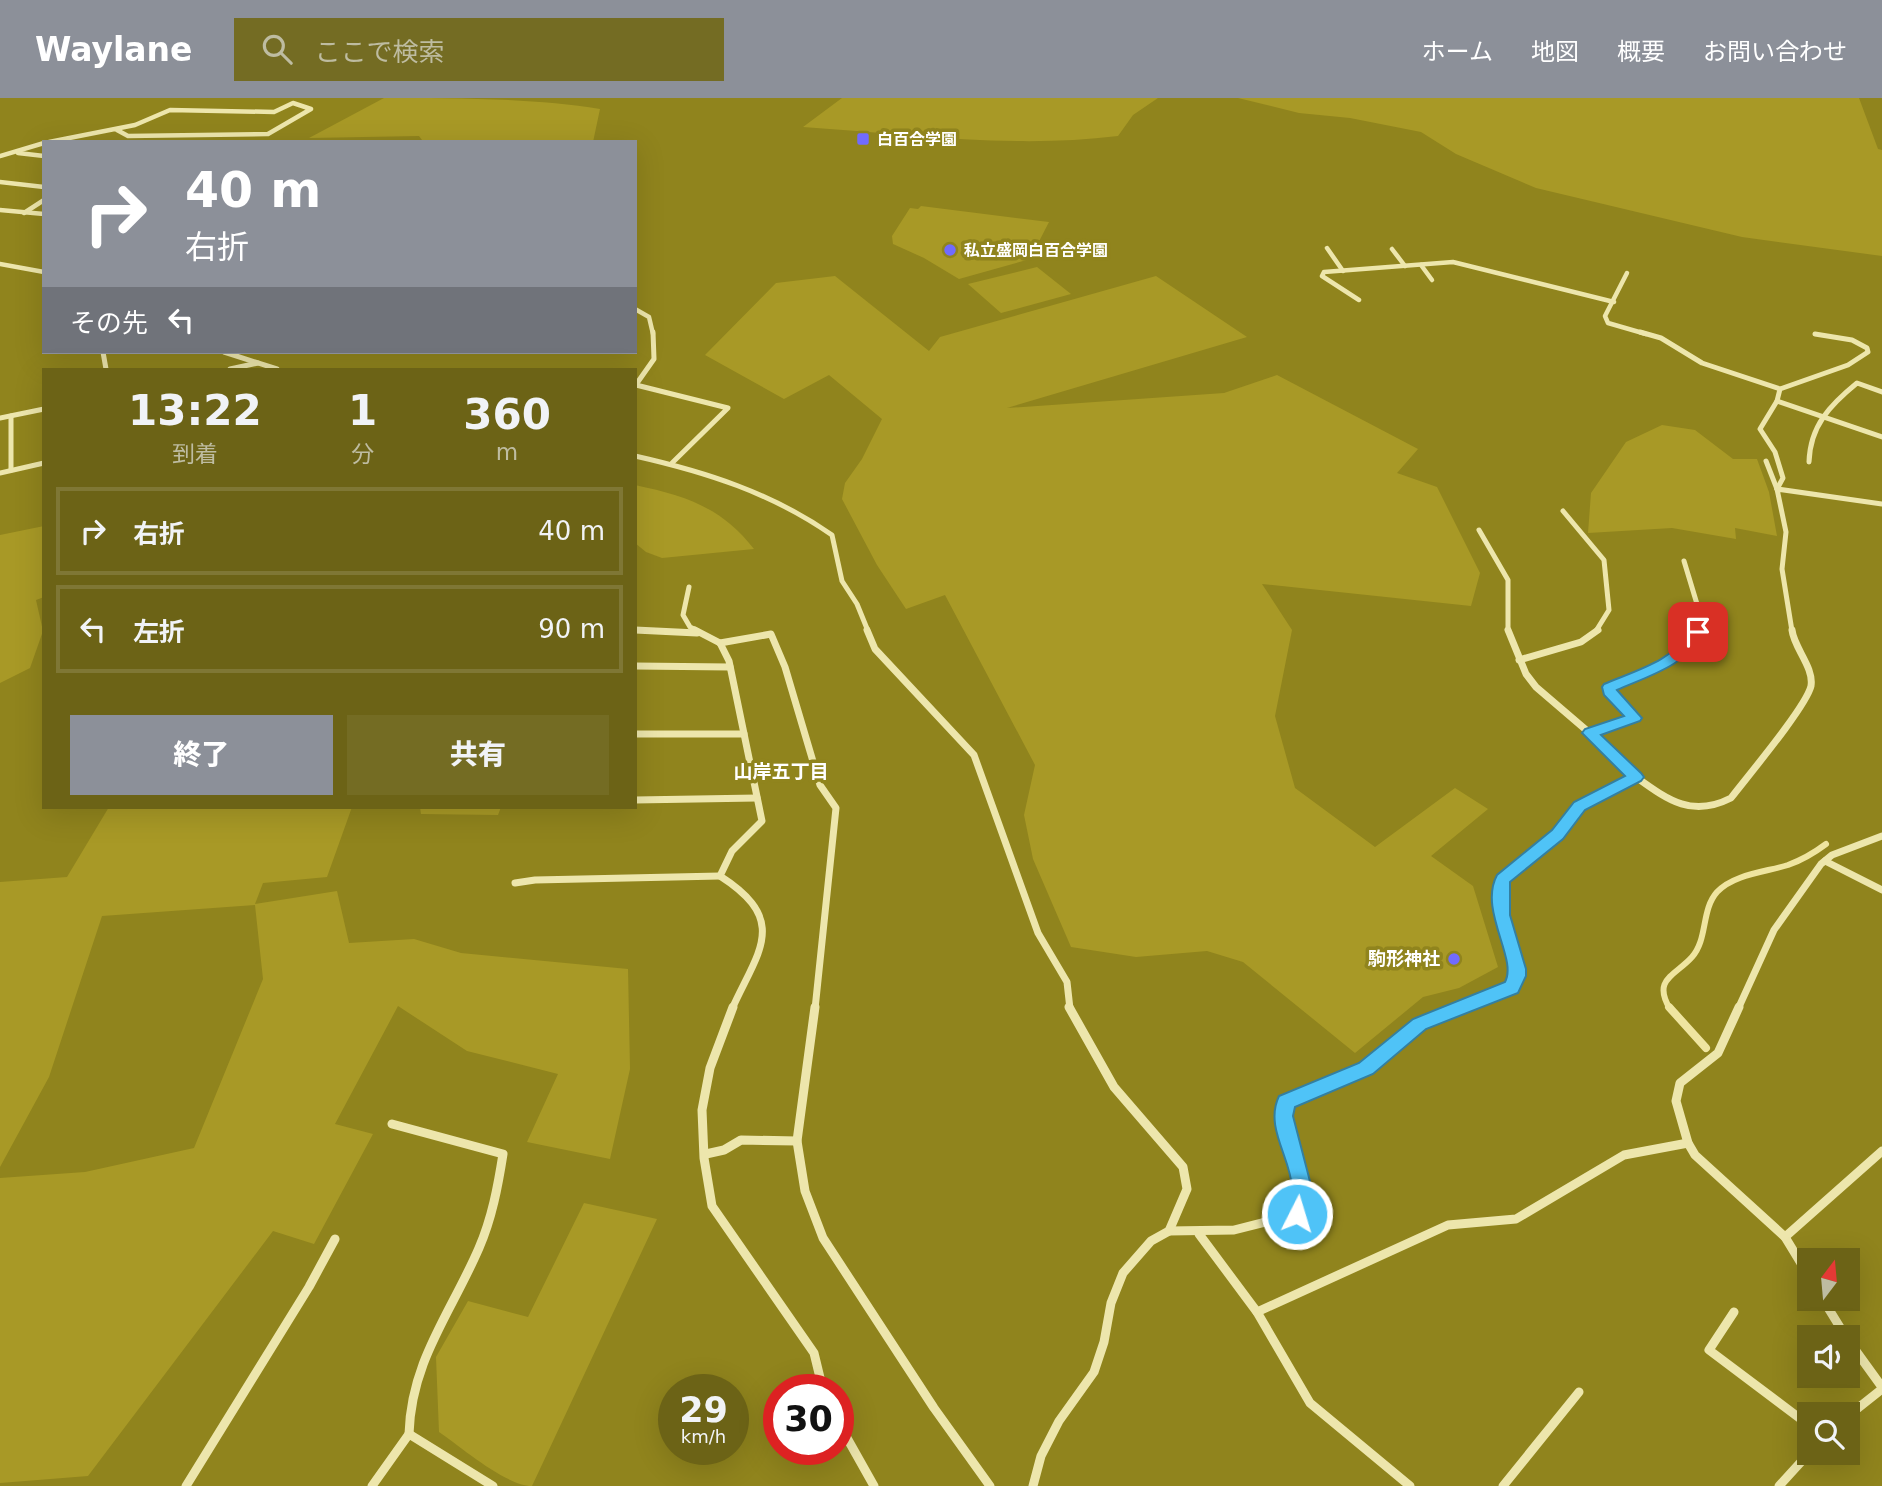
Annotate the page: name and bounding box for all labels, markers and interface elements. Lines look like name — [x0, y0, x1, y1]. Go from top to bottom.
search box — [234, 18, 724, 81]
text: Waylane — [35, 30, 192, 69]
icon: search — [258, 30, 296, 68]
text: ここで検索 — [314, 37, 444, 67]
text: ホーム — [1422, 38, 1493, 66]
text: 地図 — [1531, 38, 1579, 66]
text: 概要 — [1617, 38, 1665, 66]
text: お問い合わせ — [1703, 38, 1847, 66]
place label: 白百合学園 — [877, 130, 957, 149]
marker: 白百合学園 — [855, 131, 871, 147]
text: 40 m — [185, 162, 321, 219]
icon: right — [70, 168, 161, 259]
text: 右折 — [185, 228, 249, 266]
place label: 私立盛岡白百合学園 — [964, 241, 1108, 260]
marker: 私立盛岡白百合学園 — [942, 242, 958, 258]
icon: left — [162, 301, 200, 339]
text: その先 — [70, 308, 148, 338]
text: 13:22 — [128, 386, 262, 435]
text: 1 — [348, 386, 377, 435]
text: 360 — [463, 390, 551, 439]
text: m — [496, 439, 518, 465]
text: 到着 — [172, 441, 218, 467]
text: 分 — [351, 441, 374, 467]
icon: right — [74, 512, 112, 550]
text: 40 m — [538, 516, 605, 546]
text: 右折 — [133, 519, 185, 549]
pin — [1668, 602, 1728, 662]
icon: left — [74, 610, 112, 648]
icon: arrive — [1679, 613, 1717, 651]
text: 90 m — [538, 614, 605, 644]
text: 左折 — [133, 617, 185, 647]
button: 終了 — [70, 715, 333, 795]
button: 共有 — [347, 715, 609, 795]
district label: 山岸五丁目 — [733, 760, 829, 782]
place label: 駒形神社 — [1368, 948, 1440, 969]
marker: 駒形神社 — [1446, 951, 1462, 967]
position arrow — [1260, 1177, 1334, 1251]
north arrow — [1797, 1248, 1860, 1311]
map controls — [1797, 1248, 1860, 1465]
button: sound — [1797, 1325, 1860, 1388]
speed limit sign: 30 — [763, 1374, 854, 1465]
text: 29 — [679, 1390, 728, 1430]
button: search — [1797, 1402, 1860, 1465]
text: km/h — [681, 1426, 726, 1447]

